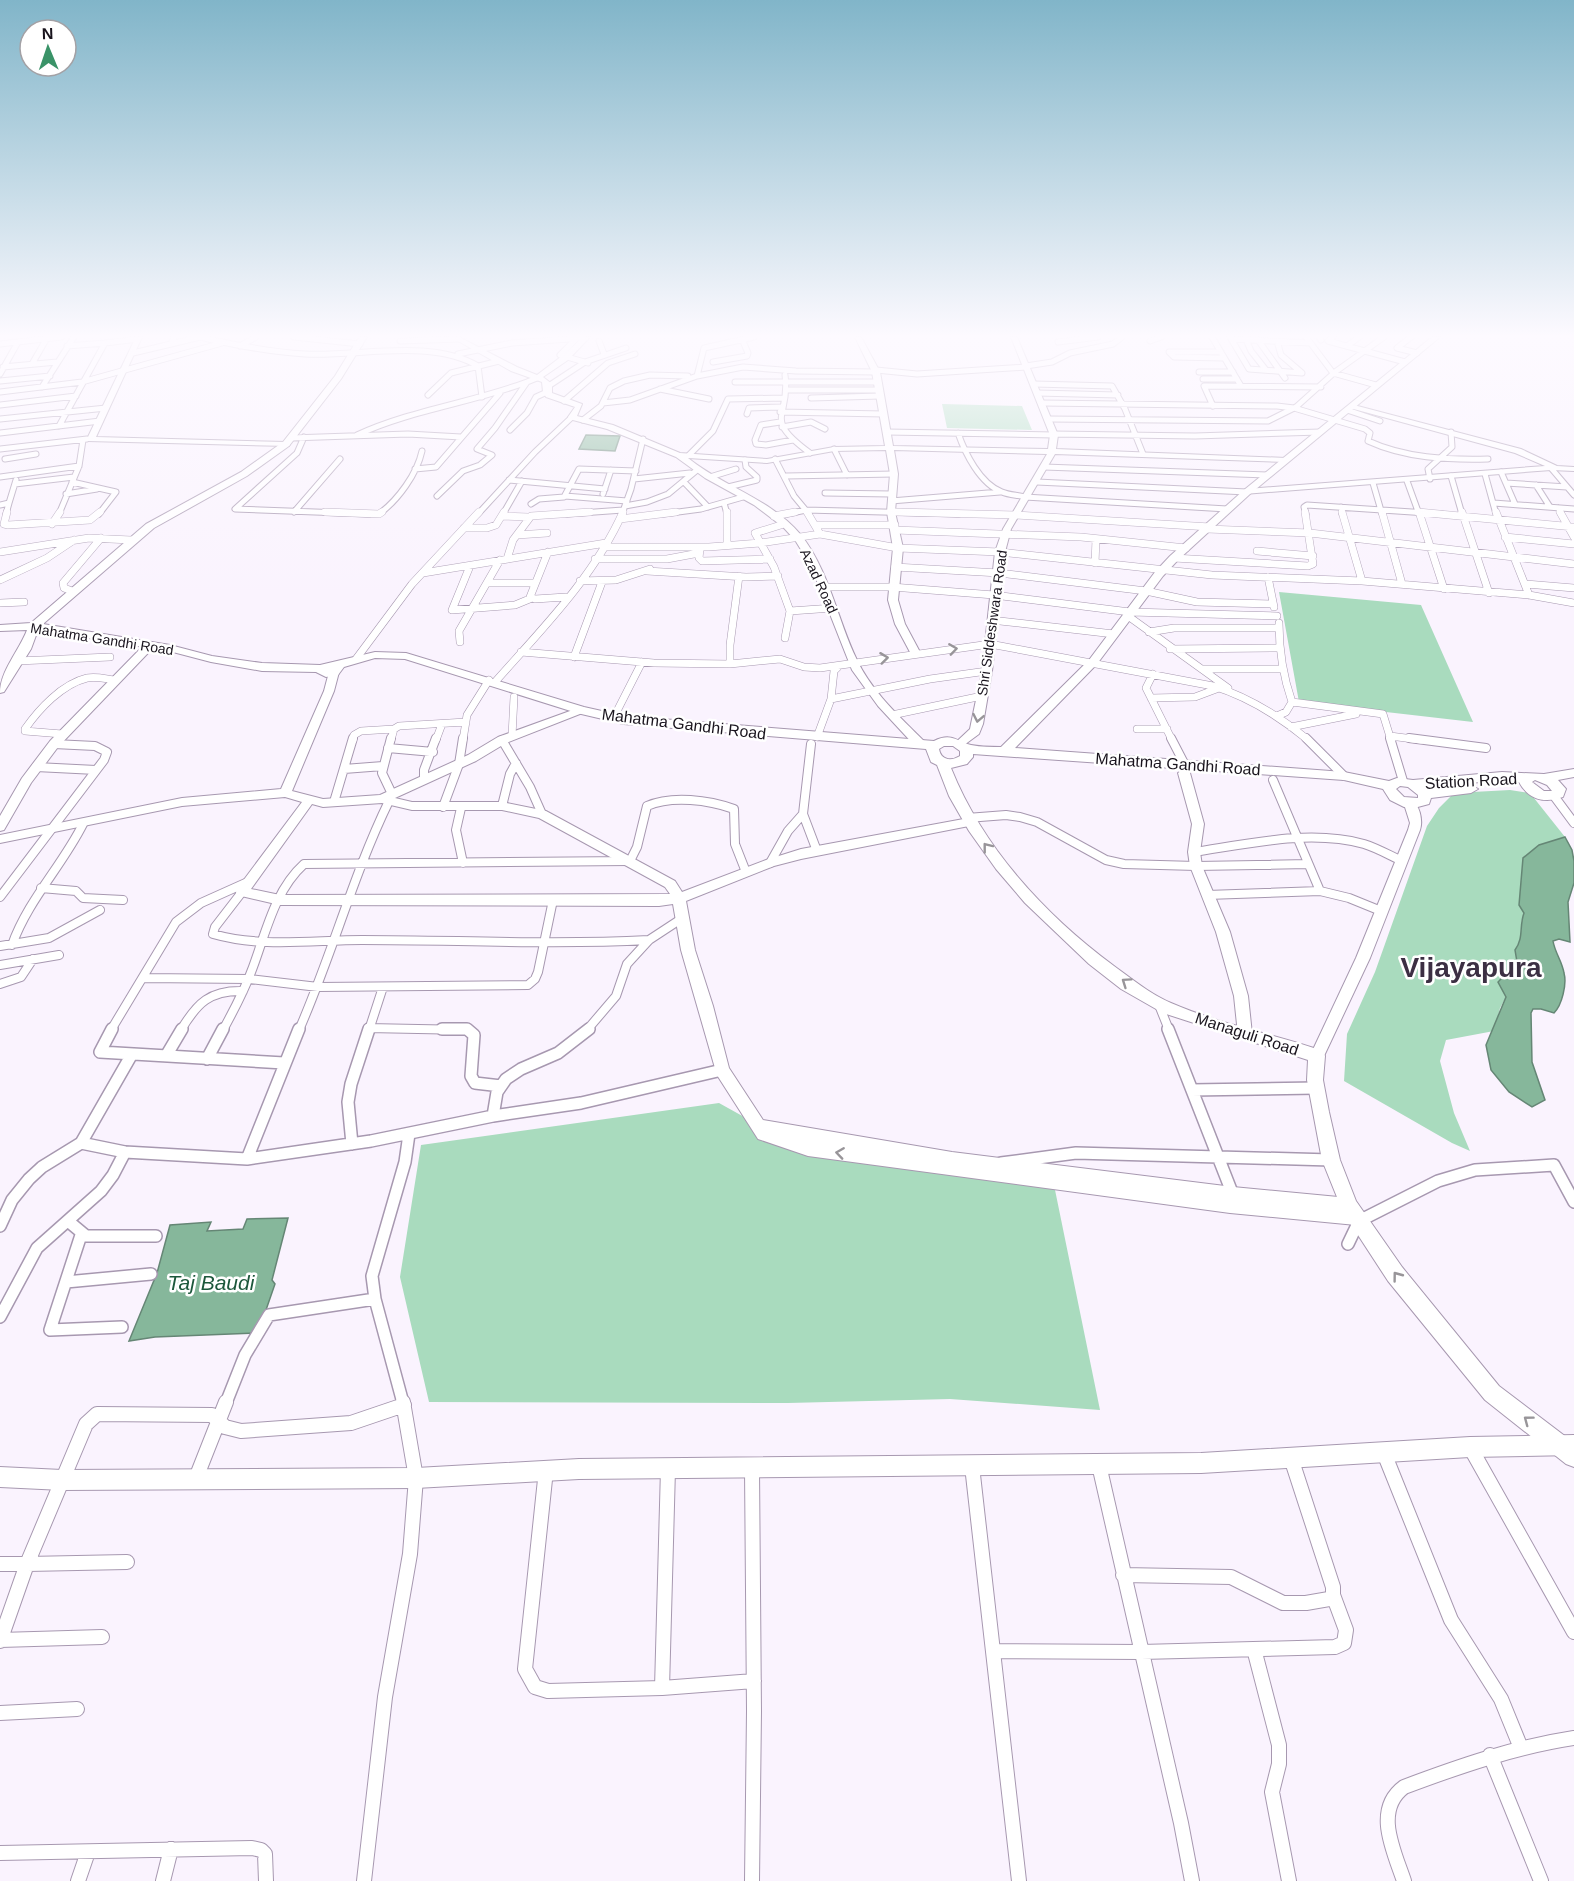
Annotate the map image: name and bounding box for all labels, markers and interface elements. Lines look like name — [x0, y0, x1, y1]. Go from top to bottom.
north arrow — [18, 18, 78, 78]
text: N — [41, 25, 54, 42]
street label: Azad Road — [797, 546, 841, 616]
street label: Shri Siddeshwara Road — [974, 549, 1010, 697]
street label: Mahatma Gandhi Road — [29, 620, 175, 658]
one-way arrow — [948, 644, 958, 656]
one-way arrow — [880, 652, 889, 665]
street label: Mahatma Gandhi Road — [601, 705, 767, 743]
one-way arrow — [972, 713, 985, 723]
street label: Mahatma Gandhi Road — [1095, 750, 1261, 778]
street label: Station Road — [1424, 770, 1518, 792]
one-way arrow — [983, 842, 994, 853]
district label: Vijayapura — [1400, 952, 1542, 983]
one-way arrow — [1121, 978, 1132, 989]
street label: Managuli Road — [1193, 1009, 1301, 1059]
one-way arrow — [835, 1148, 845, 1160]
water label: Taj Baudi — [168, 1271, 256, 1294]
one-way arrow — [1394, 1272, 1405, 1283]
one-way arrow — [1523, 1416, 1534, 1427]

